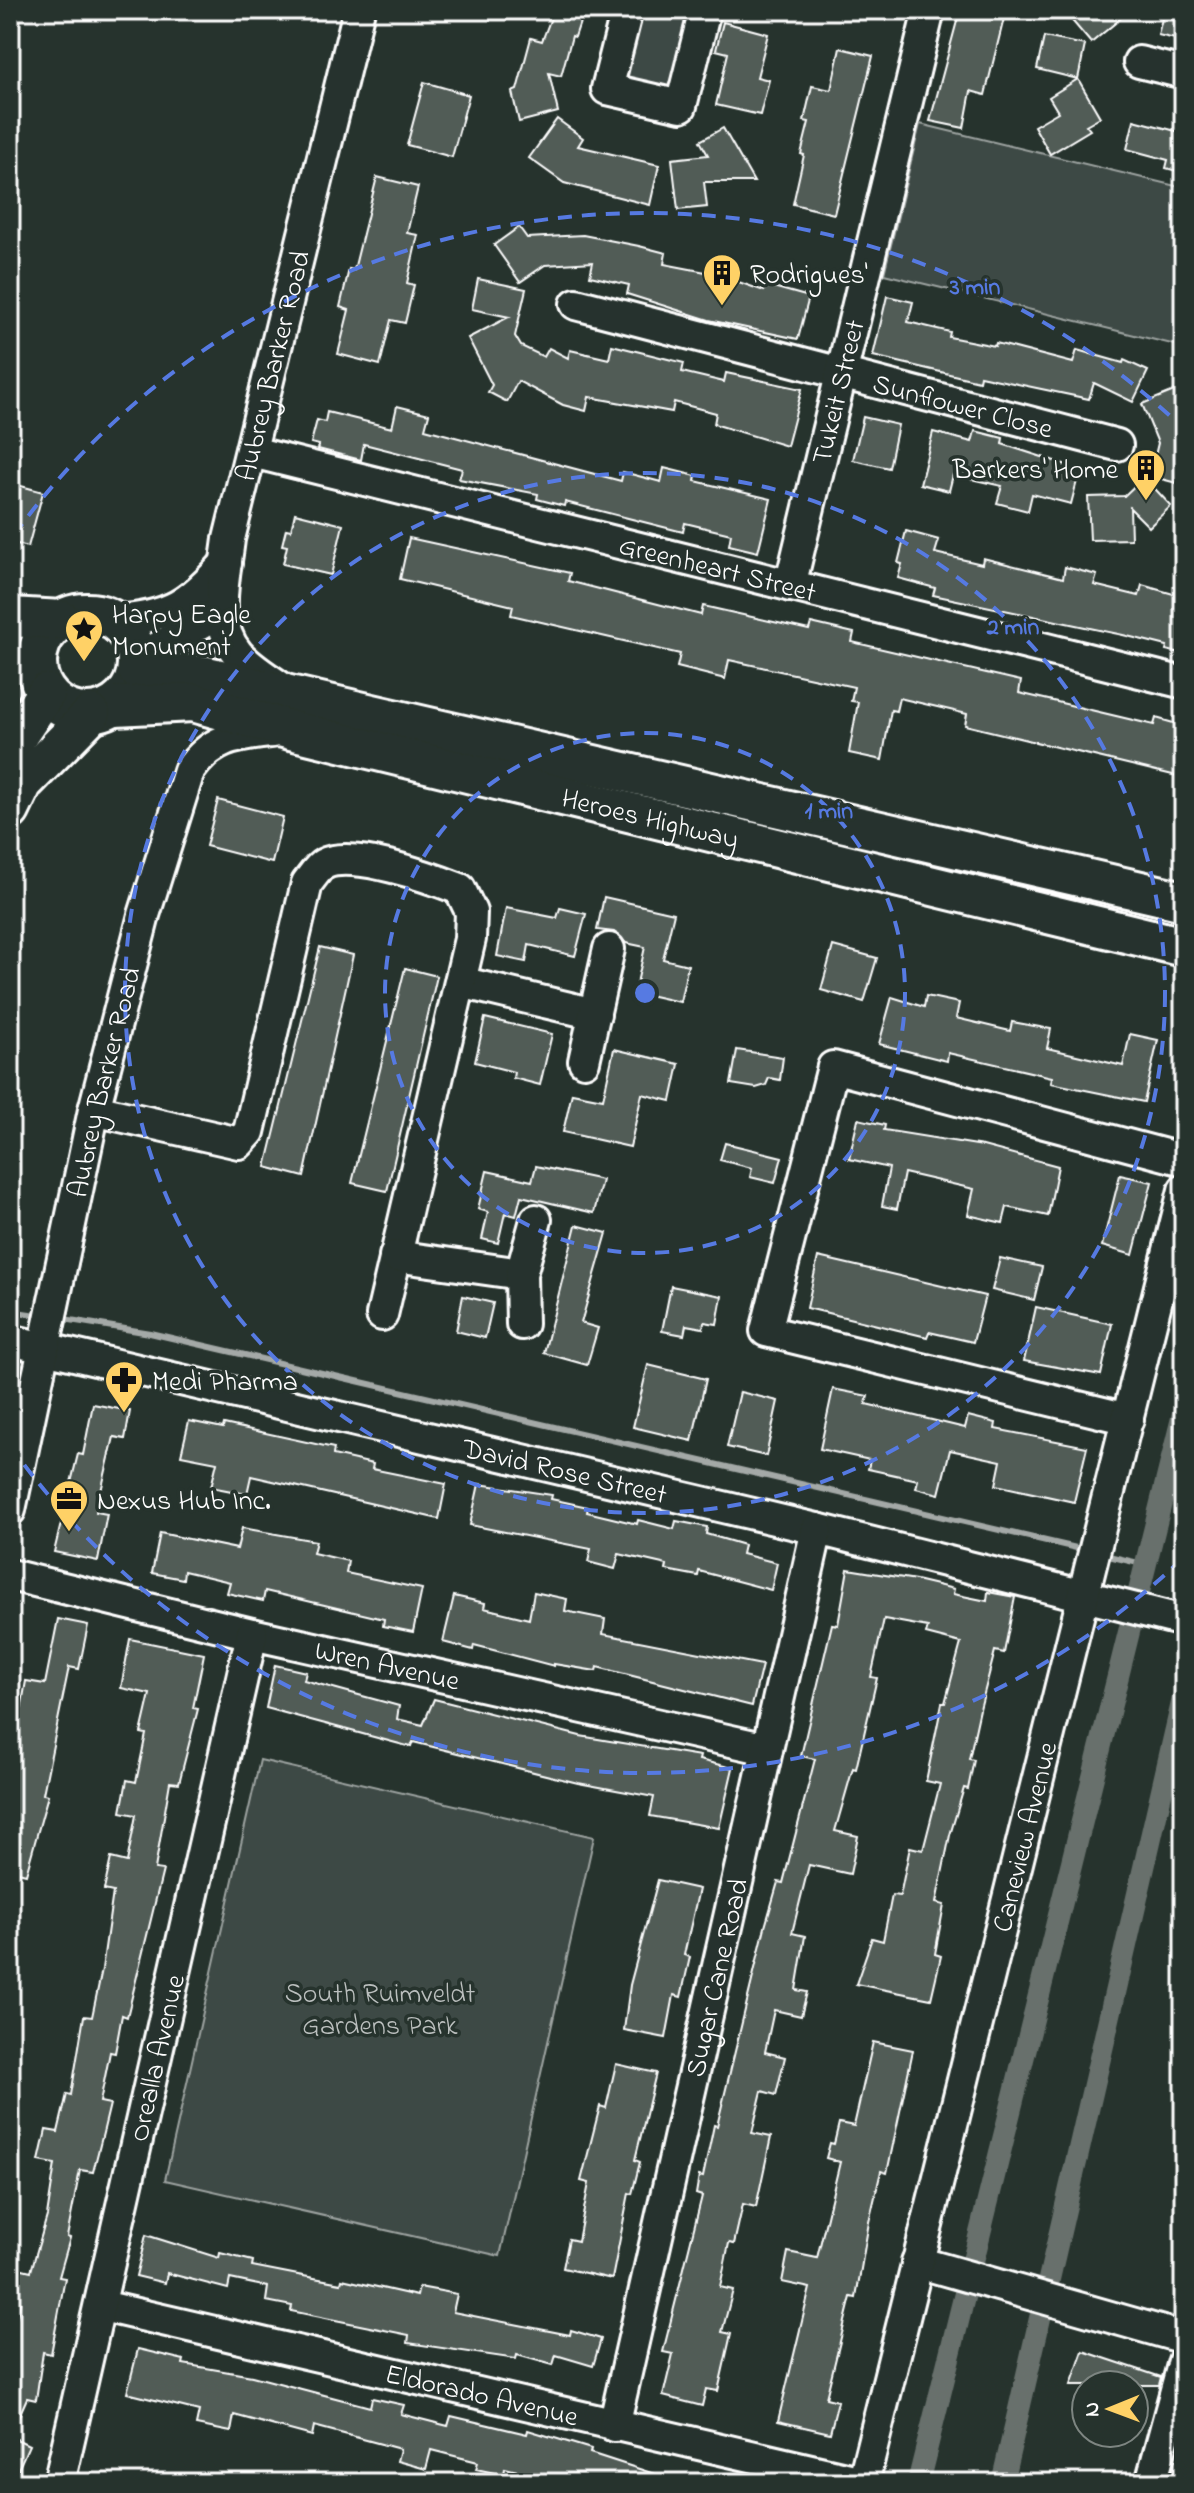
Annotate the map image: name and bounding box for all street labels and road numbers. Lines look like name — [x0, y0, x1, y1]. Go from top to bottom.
street label: Aubrey Barker Road — [227, 247, 323, 486]
street label: Tukeit Street — [803, 316, 878, 469]
street label: Sunflower Close — [868, 365, 1057, 451]
street label: Greenheart Street — [614, 527, 820, 615]
street label: Heroes Highway — [557, 779, 743, 862]
street label: Aubrey Barker Road — [59, 963, 154, 1202]
street label: David Rose Street — [457, 1429, 671, 1517]
street label: Wren Avenue — [310, 1632, 464, 1704]
street label: Caneview Avenue — [984, 1738, 1070, 1937]
street label: Sugar Cane Road — [677, 1875, 761, 2081]
street label: Orealla Avenue — [120, 1971, 198, 2146]
street label: Eldorado Avenue — [381, 2355, 582, 2440]

